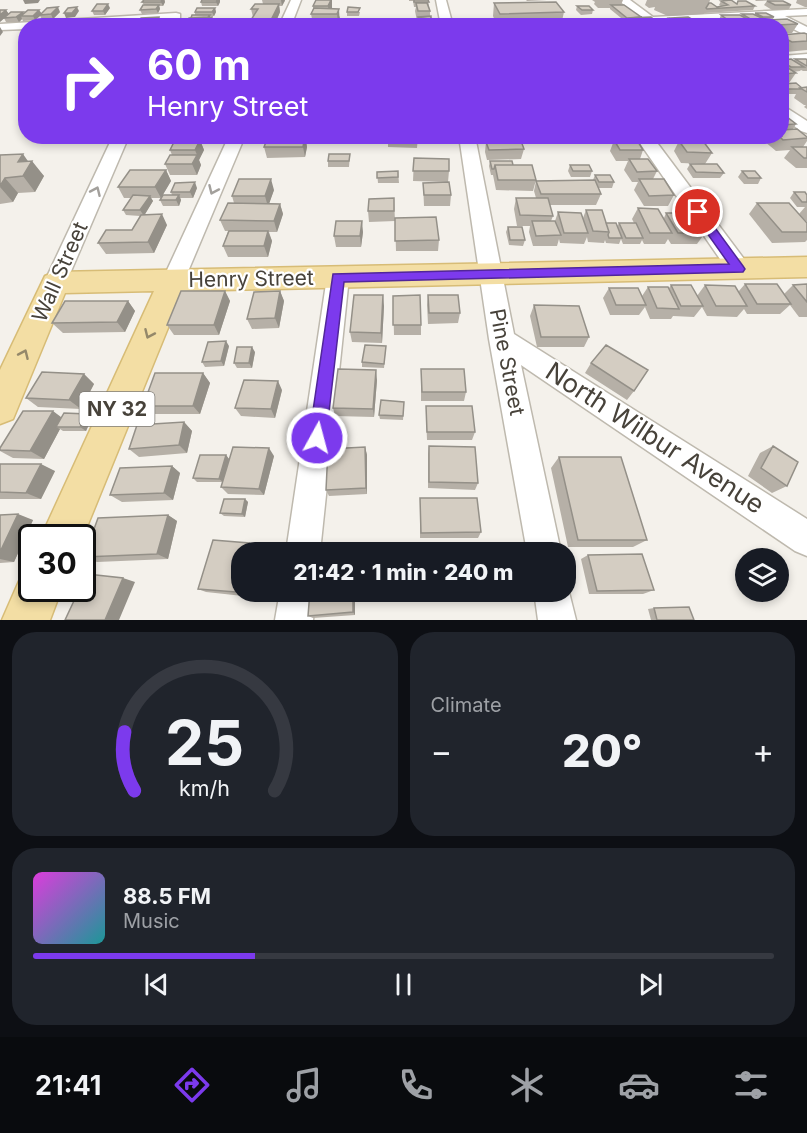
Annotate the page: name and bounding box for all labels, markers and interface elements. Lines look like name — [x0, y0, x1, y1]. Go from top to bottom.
text: 60 m — [147, 39, 251, 90]
icon: right — [48, 42, 126, 120]
text: Henry Street — [147, 90, 308, 123]
one-way arrow — [209, 184, 221, 195]
pin — [672, 186, 723, 237]
one-way arrow — [89, 187, 101, 198]
icon: arrive — [681, 195, 714, 228]
street label: Wall Street — [26, 218, 93, 326]
street label: Henry Street — [188, 265, 314, 292]
street label: Pine Street — [485, 306, 530, 418]
one-way arrow — [145, 328, 157, 339]
one-way arrow — [17, 350, 29, 361]
street label: North Wilbur Avenue — [540, 355, 770, 520]
road number: NY 32 — [80, 392, 154, 426]
position arrow — [285, 406, 349, 470]
speed limit sign: 30 — [18, 524, 96, 602]
map controls — [735, 548, 789, 602]
button: layers — [735, 548, 789, 602]
text: 21:42 · 1 min · 240 m — [294, 559, 513, 585]
text: Climate — [431, 693, 502, 717]
text: 25 — [165, 705, 244, 780]
text: 20° — [562, 723, 643, 778]
text: − — [431, 731, 452, 771]
text: + — [752, 731, 774, 771]
text: km/h — [179, 775, 230, 801]
text: 88.5 FM — [123, 883, 211, 909]
text: Music — [123, 909, 180, 933]
icon: previous — [140, 968, 173, 1001]
icon: pause — [387, 968, 420, 1001]
icon: next — [634, 968, 667, 1001]
icon: directions — [171, 1064, 213, 1106]
icon: music — [283, 1064, 325, 1106]
icon: phone — [395, 1064, 437, 1106]
icon: climate — [506, 1064, 548, 1106]
icon: car — [618, 1064, 660, 1106]
icon: filters — [730, 1064, 772, 1106]
text: 21:41 — [35, 1069, 101, 1102]

